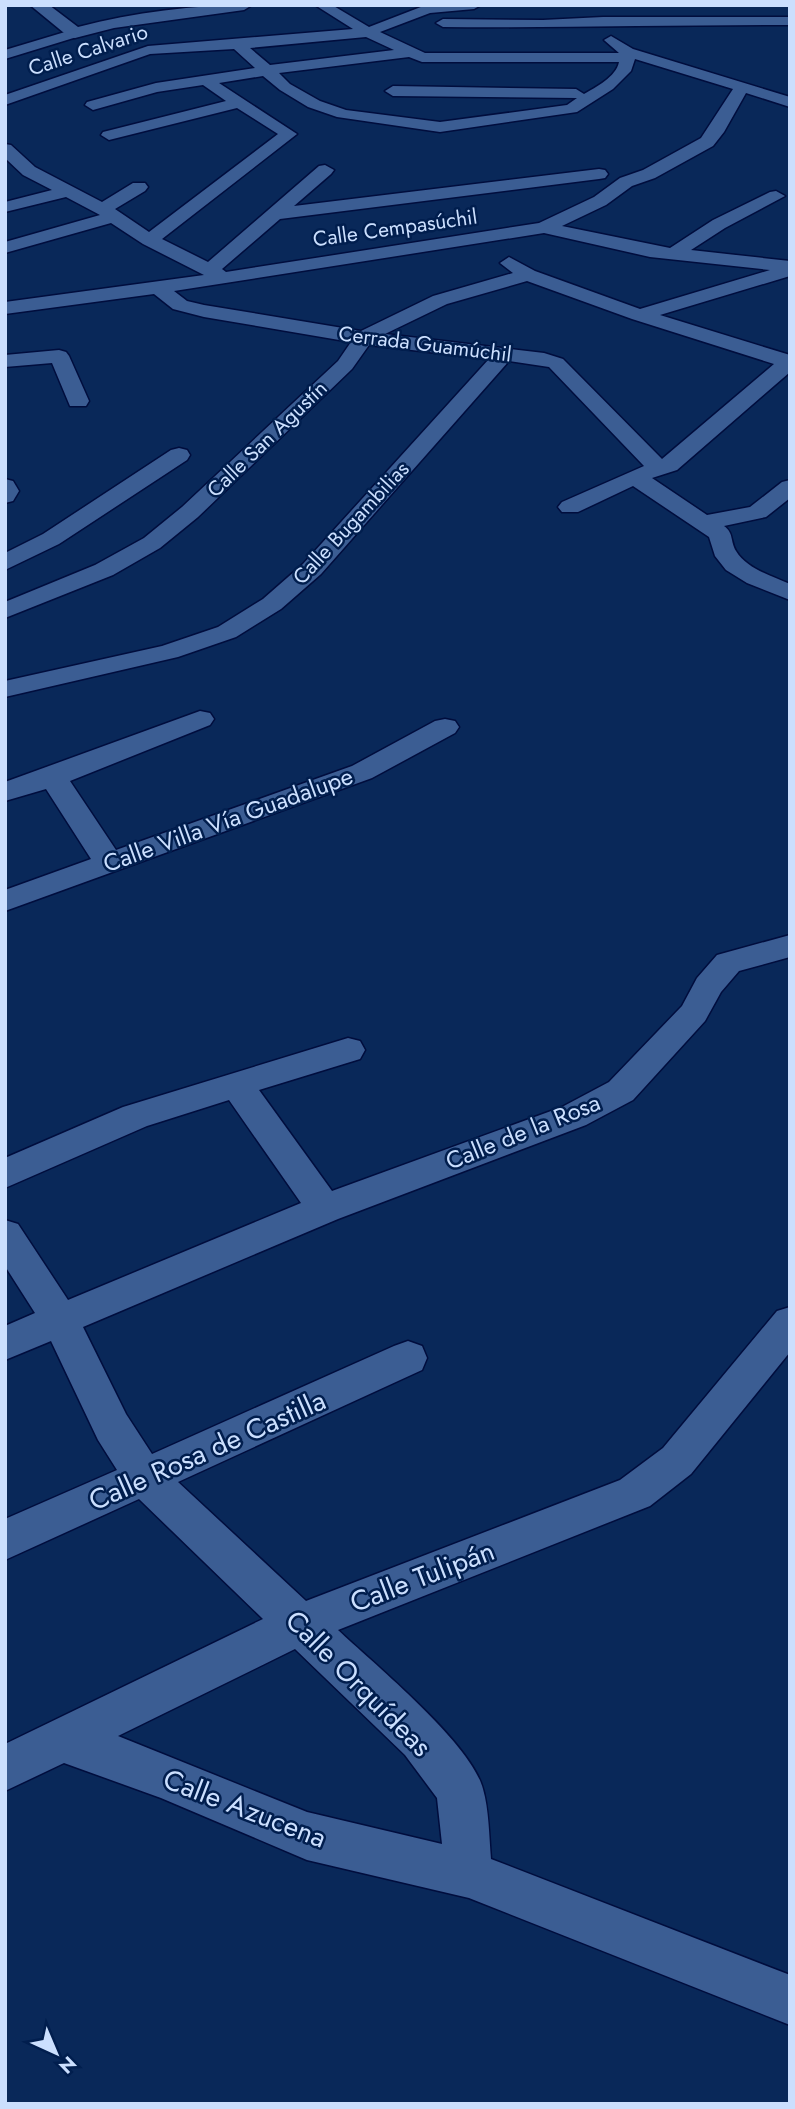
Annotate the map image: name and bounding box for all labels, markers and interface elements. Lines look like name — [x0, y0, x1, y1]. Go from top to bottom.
street label: Calle Calvario — [24, 17, 152, 83]
street label: Calle Cempasúchil — [311, 202, 479, 254]
street label: Cerrada Guamúchil — [337, 318, 513, 370]
street label: Calle San Agustín — [200, 374, 334, 504]
street label: Calle Bugambilias — [286, 455, 416, 591]
street label: Calle Villa Vía Guadalupe — [98, 758, 358, 881]
street label: Calle de la Rosa — [440, 1085, 605, 1178]
street label: Calle Rosa de Castilla — [82, 1380, 332, 1521]
street label: Calle Tulipán — [344, 1530, 500, 1623]
street label: Calle Orquídeas — [276, 1601, 441, 1766]
street label: Calle Azucena — [157, 1759, 332, 1858]
north arrow — [21, 2018, 91, 2088]
text: N — [53, 2050, 82, 2080]

